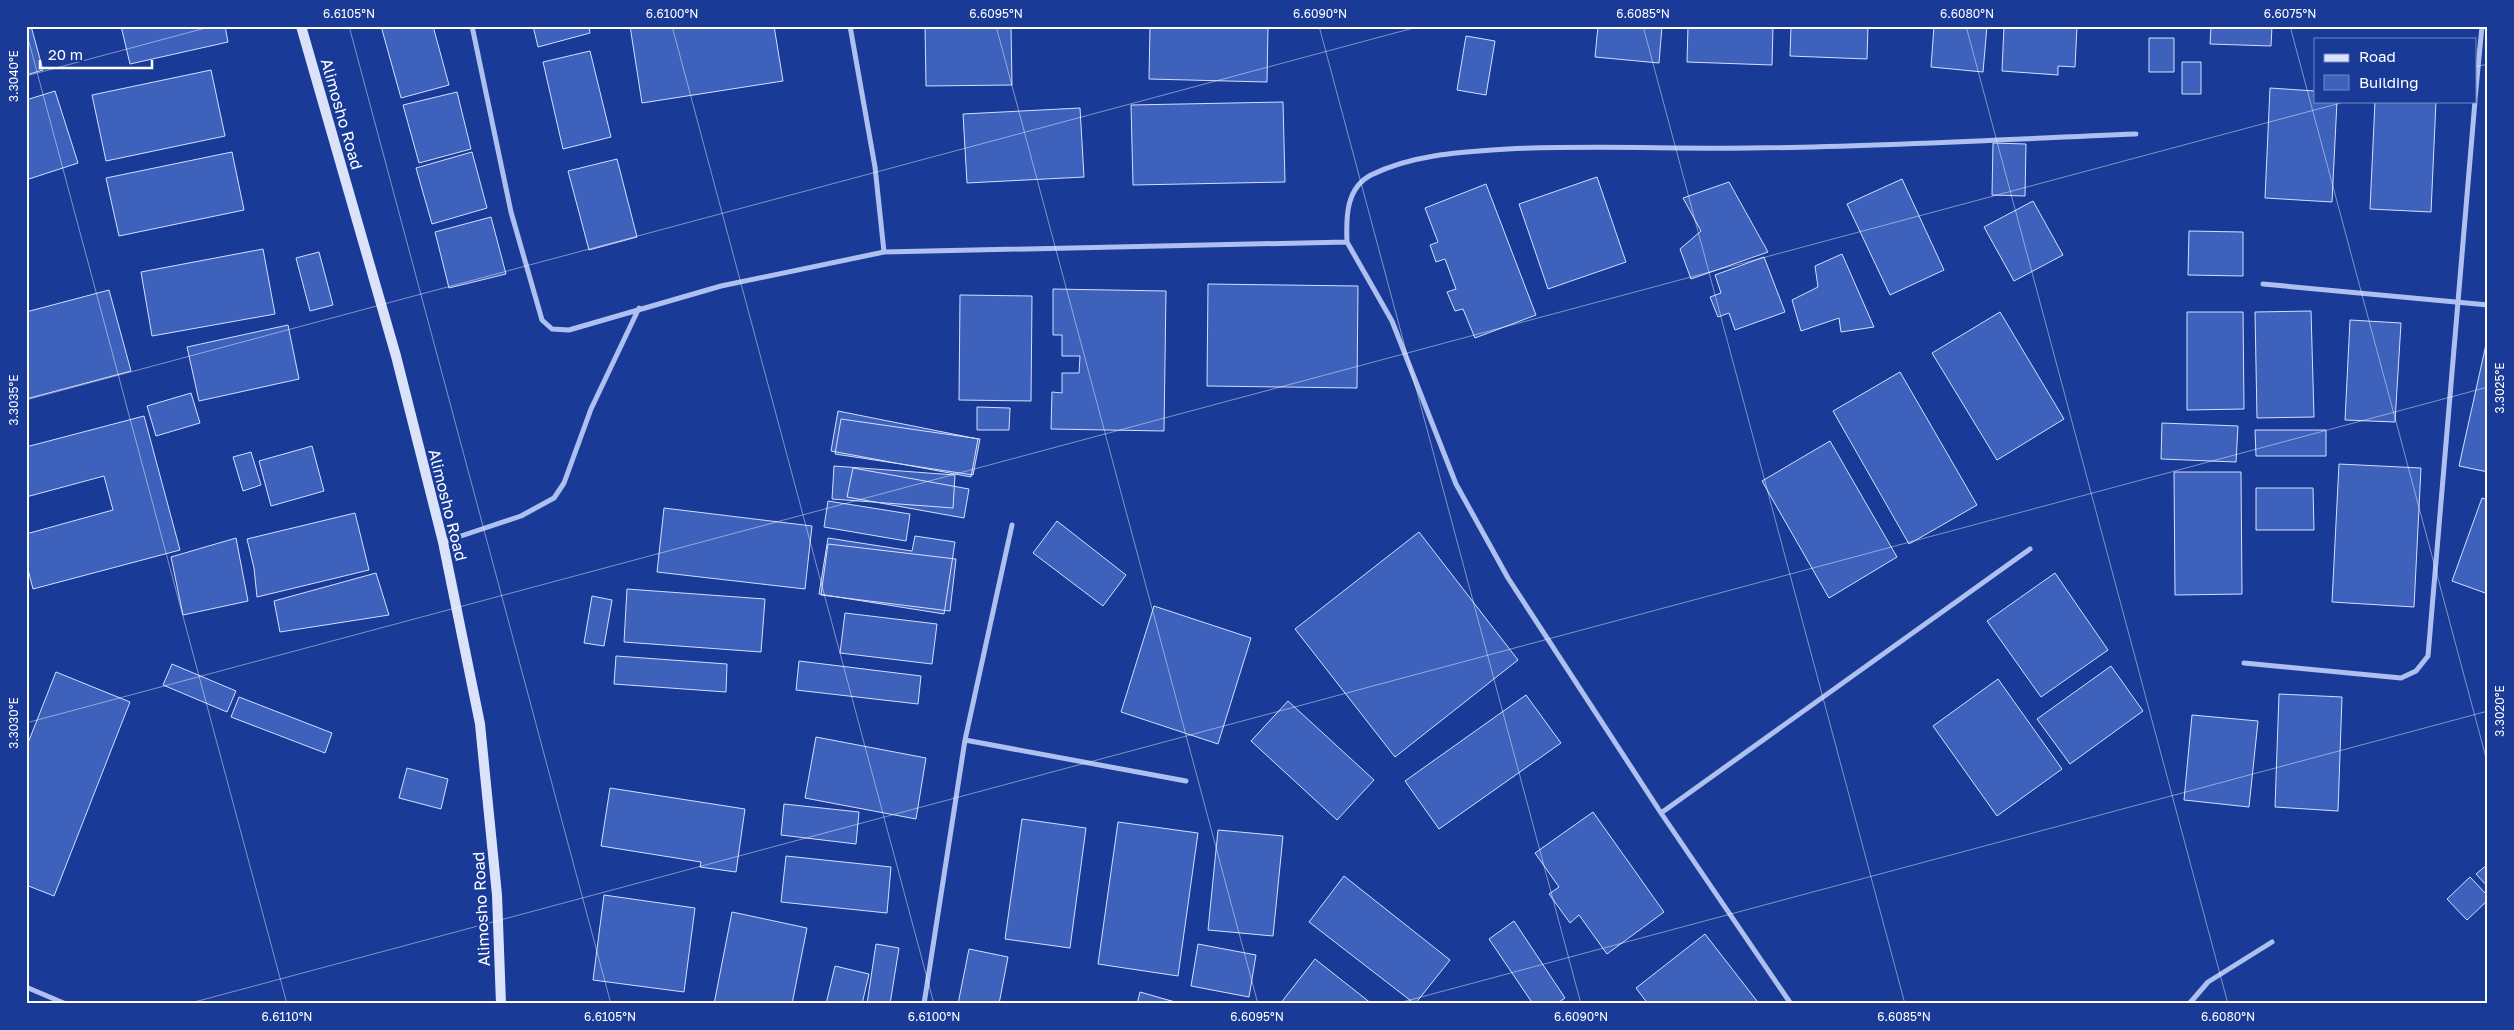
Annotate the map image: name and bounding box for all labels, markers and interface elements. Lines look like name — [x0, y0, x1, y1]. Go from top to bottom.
text: 6.6105°N — [323, 6, 375, 21]
text: 6.6100°N — [646, 6, 698, 21]
text: 6.6095°N — [969, 6, 1023, 21]
text: 6.6090°N — [1293, 6, 1347, 21]
text: 6.6085°N — [1616, 6, 1670, 21]
text: 6.6080°N — [1940, 6, 1994, 21]
text: 6.6075°N — [2264, 6, 2316, 21]
scale bar — [40, 38, 152, 70]
legend — [2314, 38, 2476, 102]
text: 20 m — [48, 45, 83, 63]
text: Road — [2359, 47, 2396, 65]
text: 3.3040°E — [6, 50, 21, 102]
street label: Alimosho Road — [317, 56, 367, 172]
text: Building — [2359, 73, 2419, 91]
text: 3.3025°E — [2492, 362, 2507, 414]
text: 3.3035°E — [6, 374, 21, 426]
street label: Alimosho Road — [424, 447, 472, 563]
text: 3.3020°E — [2492, 685, 2507, 737]
text: 3.3030°E — [6, 697, 21, 749]
street label: Alimosho Road — [468, 851, 494, 967]
text: 6.6110°N — [261, 1009, 313, 1024]
text: 6.6105°N — [584, 1009, 636, 1024]
text: 6.6100°N — [908, 1009, 960, 1024]
text: 6.6095°N — [1230, 1009, 1284, 1024]
text: 6.6090°N — [1554, 1009, 1608, 1024]
text: 6.6085°N — [1877, 1009, 1931, 1024]
text: 6.6080°N — [2201, 1009, 2255, 1024]

